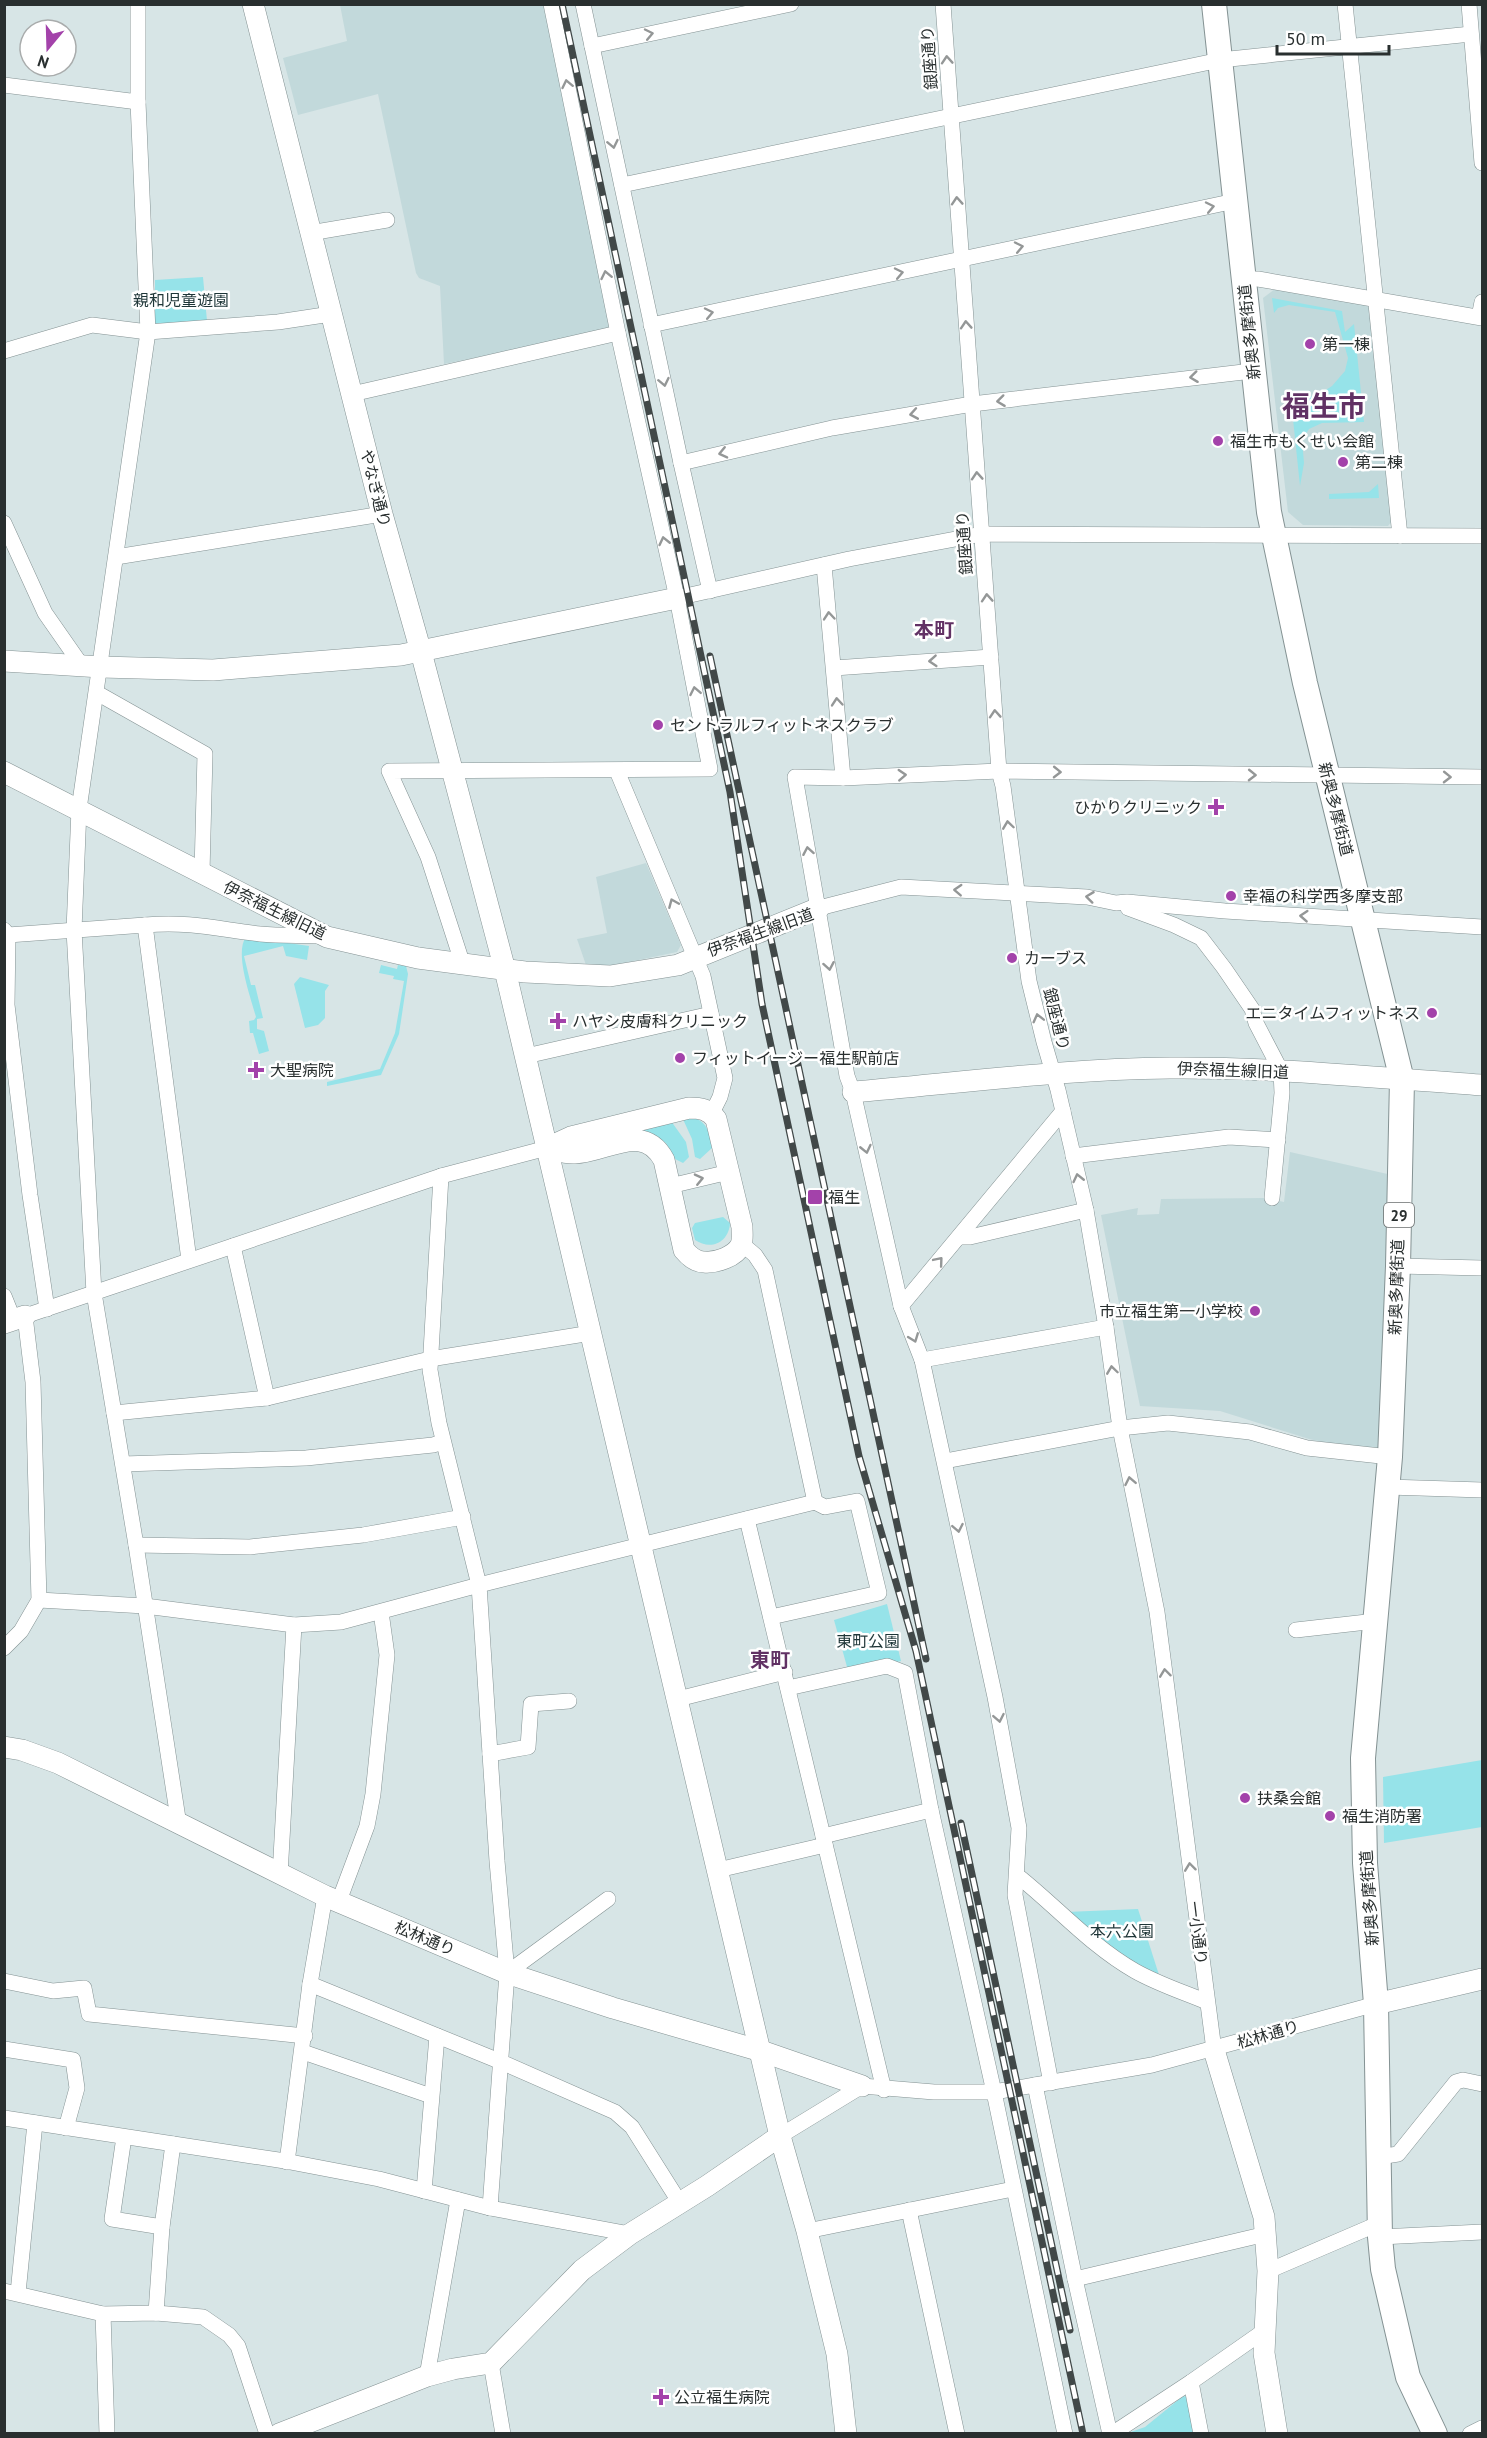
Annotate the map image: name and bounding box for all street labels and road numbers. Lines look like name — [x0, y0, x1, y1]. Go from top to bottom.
street label: 銀座通り — [917, 25, 941, 91]
street label: 新奥多摩街道 — [1234, 283, 1264, 381]
street label: やなぎ通り — [357, 447, 395, 529]
street label: 銀座通り — [952, 510, 976, 576]
street label: 新奥多摩街道 — [1315, 760, 1357, 858]
street label: 伊奈福生線旧道 — [220, 876, 330, 944]
street label: 伊奈福生線旧道 — [704, 903, 816, 961]
street label: 銀座通り — [1040, 986, 1074, 1052]
street label: 伊奈福生線旧道 — [1177, 1058, 1289, 1082]
road number: 29 — [1384, 1203, 1414, 1227]
street label: 新奥多摩街道 — [1384, 1239, 1408, 1335]
street label: 新奥多摩街道 — [1356, 1849, 1382, 1947]
street label: 一小通り — [1184, 1900, 1212, 1966]
street label: 松林通り — [392, 1916, 458, 1960]
street label: 松林通り — [1234, 2016, 1302, 2052]

